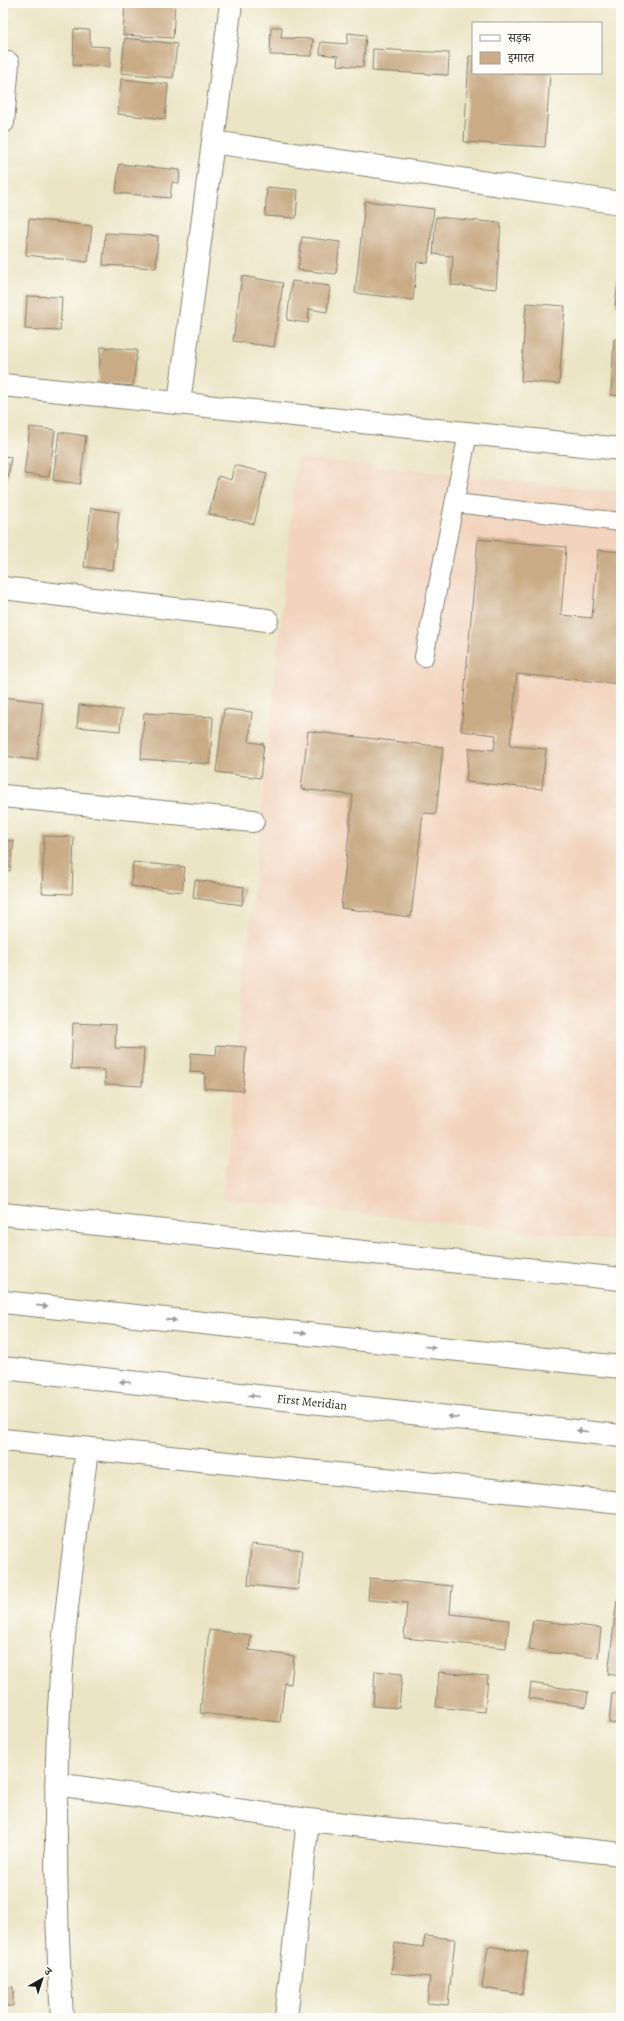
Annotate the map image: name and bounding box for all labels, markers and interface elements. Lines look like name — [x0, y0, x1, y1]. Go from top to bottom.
legend — [472, 22, 602, 74]
text: सड़क — [507, 30, 532, 46]
text: इमारत — [507, 50, 535, 66]
one-way arrow — [36, 1303, 48, 1310]
one-way arrow — [165, 1317, 177, 1323]
one-way arrow — [294, 1330, 306, 1337]
one-way arrow — [424, 1344, 436, 1350]
one-way arrow — [119, 1378, 131, 1385]
street label: First Meridian — [276, 1390, 348, 1414]
one-way arrow — [248, 1392, 260, 1399]
one-way arrow — [447, 1414, 459, 1421]
one-way arrow — [576, 1428, 588, 1435]
north arrow — [22, 1959, 62, 1999]
text: उ — [40, 1963, 56, 1980]

